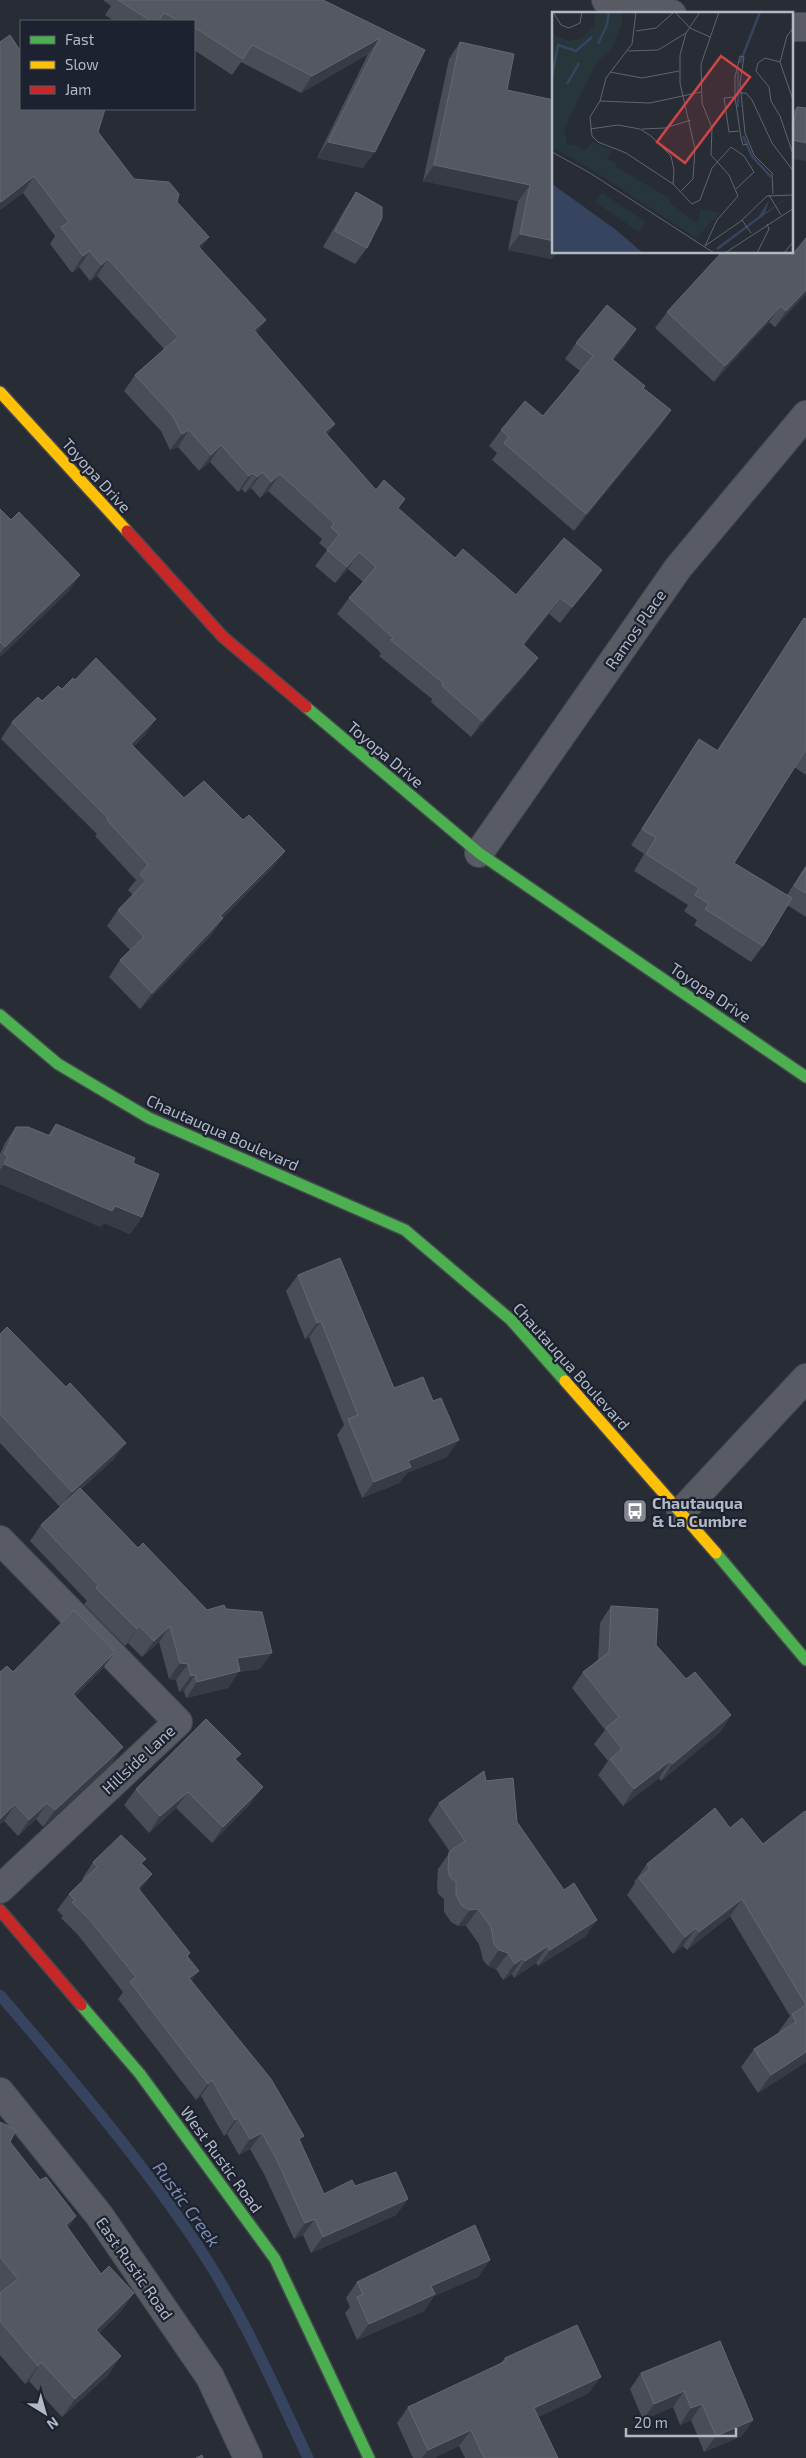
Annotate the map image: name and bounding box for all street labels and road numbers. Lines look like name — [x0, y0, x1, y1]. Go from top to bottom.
street label: Toyopa Drive — [59, 434, 135, 516]
street label: Ramos Place — [601, 586, 669, 672]
street label: Toyopa Drive — [344, 717, 428, 791]
street label: Toyopa Drive — [667, 958, 755, 1026]
street label: Chautauqua Boulevard — [144, 1090, 302, 1174]
street label: Chautauqua Boulevard — [510, 1298, 634, 1434]
street label: Hillside Lane — [98, 1721, 178, 1797]
street label: West Rustic Road — [177, 2102, 267, 2216]
street label: East Rustic Road — [93, 2213, 177, 2323]

